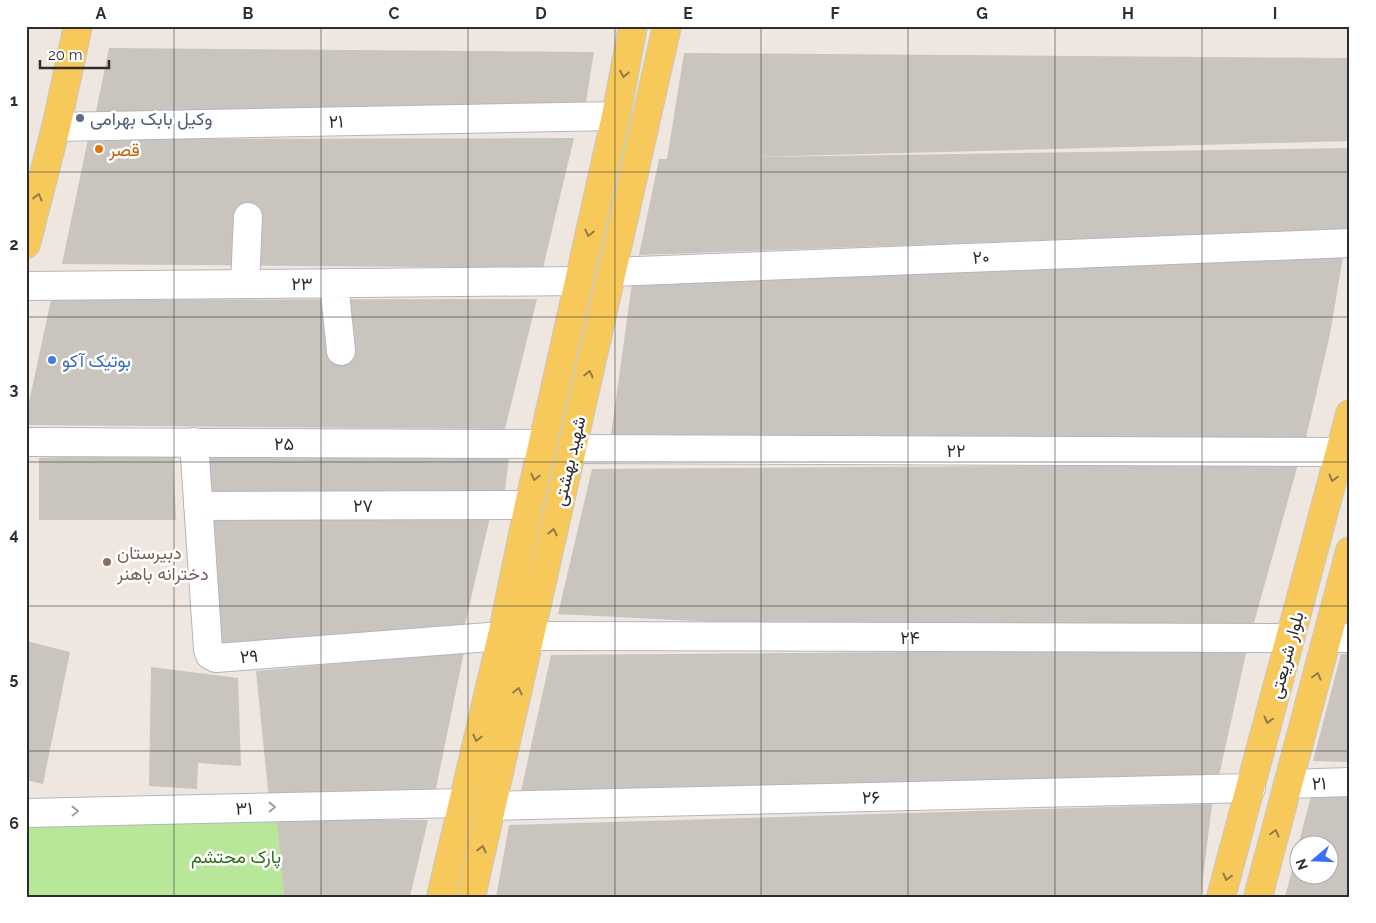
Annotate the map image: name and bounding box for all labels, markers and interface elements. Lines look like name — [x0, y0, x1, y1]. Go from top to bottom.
text: A — [96, 4, 107, 23]
text: B — [243, 4, 254, 23]
text: C — [389, 4, 400, 23]
text: D — [535, 4, 547, 23]
text: E — [683, 4, 693, 23]
text: F — [830, 4, 840, 23]
text: G — [976, 4, 988, 23]
text: H — [1122, 4, 1134, 23]
text: I — [1273, 4, 1277, 23]
scale bar — [40, 38, 109, 70]
text: 20 m — [48, 46, 83, 64]
one-way arrow — [619, 70, 629, 79]
text: 1 — [10, 91, 18, 110]
place label: وکیل بابک بهرامی — [90, 108, 212, 130]
street label: ۲۱ — [329, 110, 343, 132]
marker: وکیل بابک بهرامی — [74, 112, 86, 124]
place label: قصر — [108, 139, 140, 161]
marker: قصر — [93, 143, 105, 155]
one-way arrow — [32, 193, 43, 202]
one-way arrow — [584, 228, 595, 237]
text: 2 — [9, 235, 19, 254]
street label: ۲۰ — [972, 246, 990, 268]
street label: ۲۳ — [291, 273, 313, 294]
place label: بوتیک آکو — [62, 350, 131, 372]
marker: بوتیک آکو — [46, 354, 58, 366]
one-way arrow — [583, 369, 594, 378]
text: 3 — [10, 380, 19, 399]
street label: شهید بهشتی — [548, 414, 590, 508]
street label: ۲۵ — [274, 433, 294, 454]
street label: ۲۲ — [947, 440, 965, 461]
one-way arrow — [530, 472, 541, 481]
one-way arrow — [1328, 474, 1338, 482]
street label: ۲۷ — [353, 495, 373, 516]
text: 4 — [9, 525, 19, 544]
one-way arrow — [547, 528, 558, 537]
place label: دبیرستان دخترانه باهنر — [116, 542, 209, 585]
marker: دبیرستان دخترانه باهنر — [101, 556, 113, 568]
street label: بلوار شریعتی — [1264, 609, 1309, 701]
street label: ۲۴ — [900, 627, 920, 648]
street label: ۲۹ — [239, 645, 259, 667]
text: 5 — [10, 669, 19, 688]
one-way arrow — [1311, 671, 1322, 680]
one-way arrow — [512, 686, 523, 695]
one-way arrow — [1264, 715, 1274, 723]
one-way arrow — [472, 734, 483, 743]
street label: ۲۱ — [1311, 772, 1327, 794]
street label: ۲۶ — [862, 786, 881, 808]
street label: ۳۱ — [235, 797, 253, 819]
one-way arrow — [269, 802, 277, 812]
one-way arrow — [71, 806, 79, 817]
text: 6 — [9, 814, 19, 833]
one-way arrow — [1269, 829, 1279, 837]
north arrow — [1288, 836, 1338, 886]
one-way arrow — [476, 845, 487, 854]
park label: پارک محتشم — [191, 846, 281, 869]
text: N — [1292, 857, 1311, 872]
one-way arrow — [1222, 872, 1233, 881]

